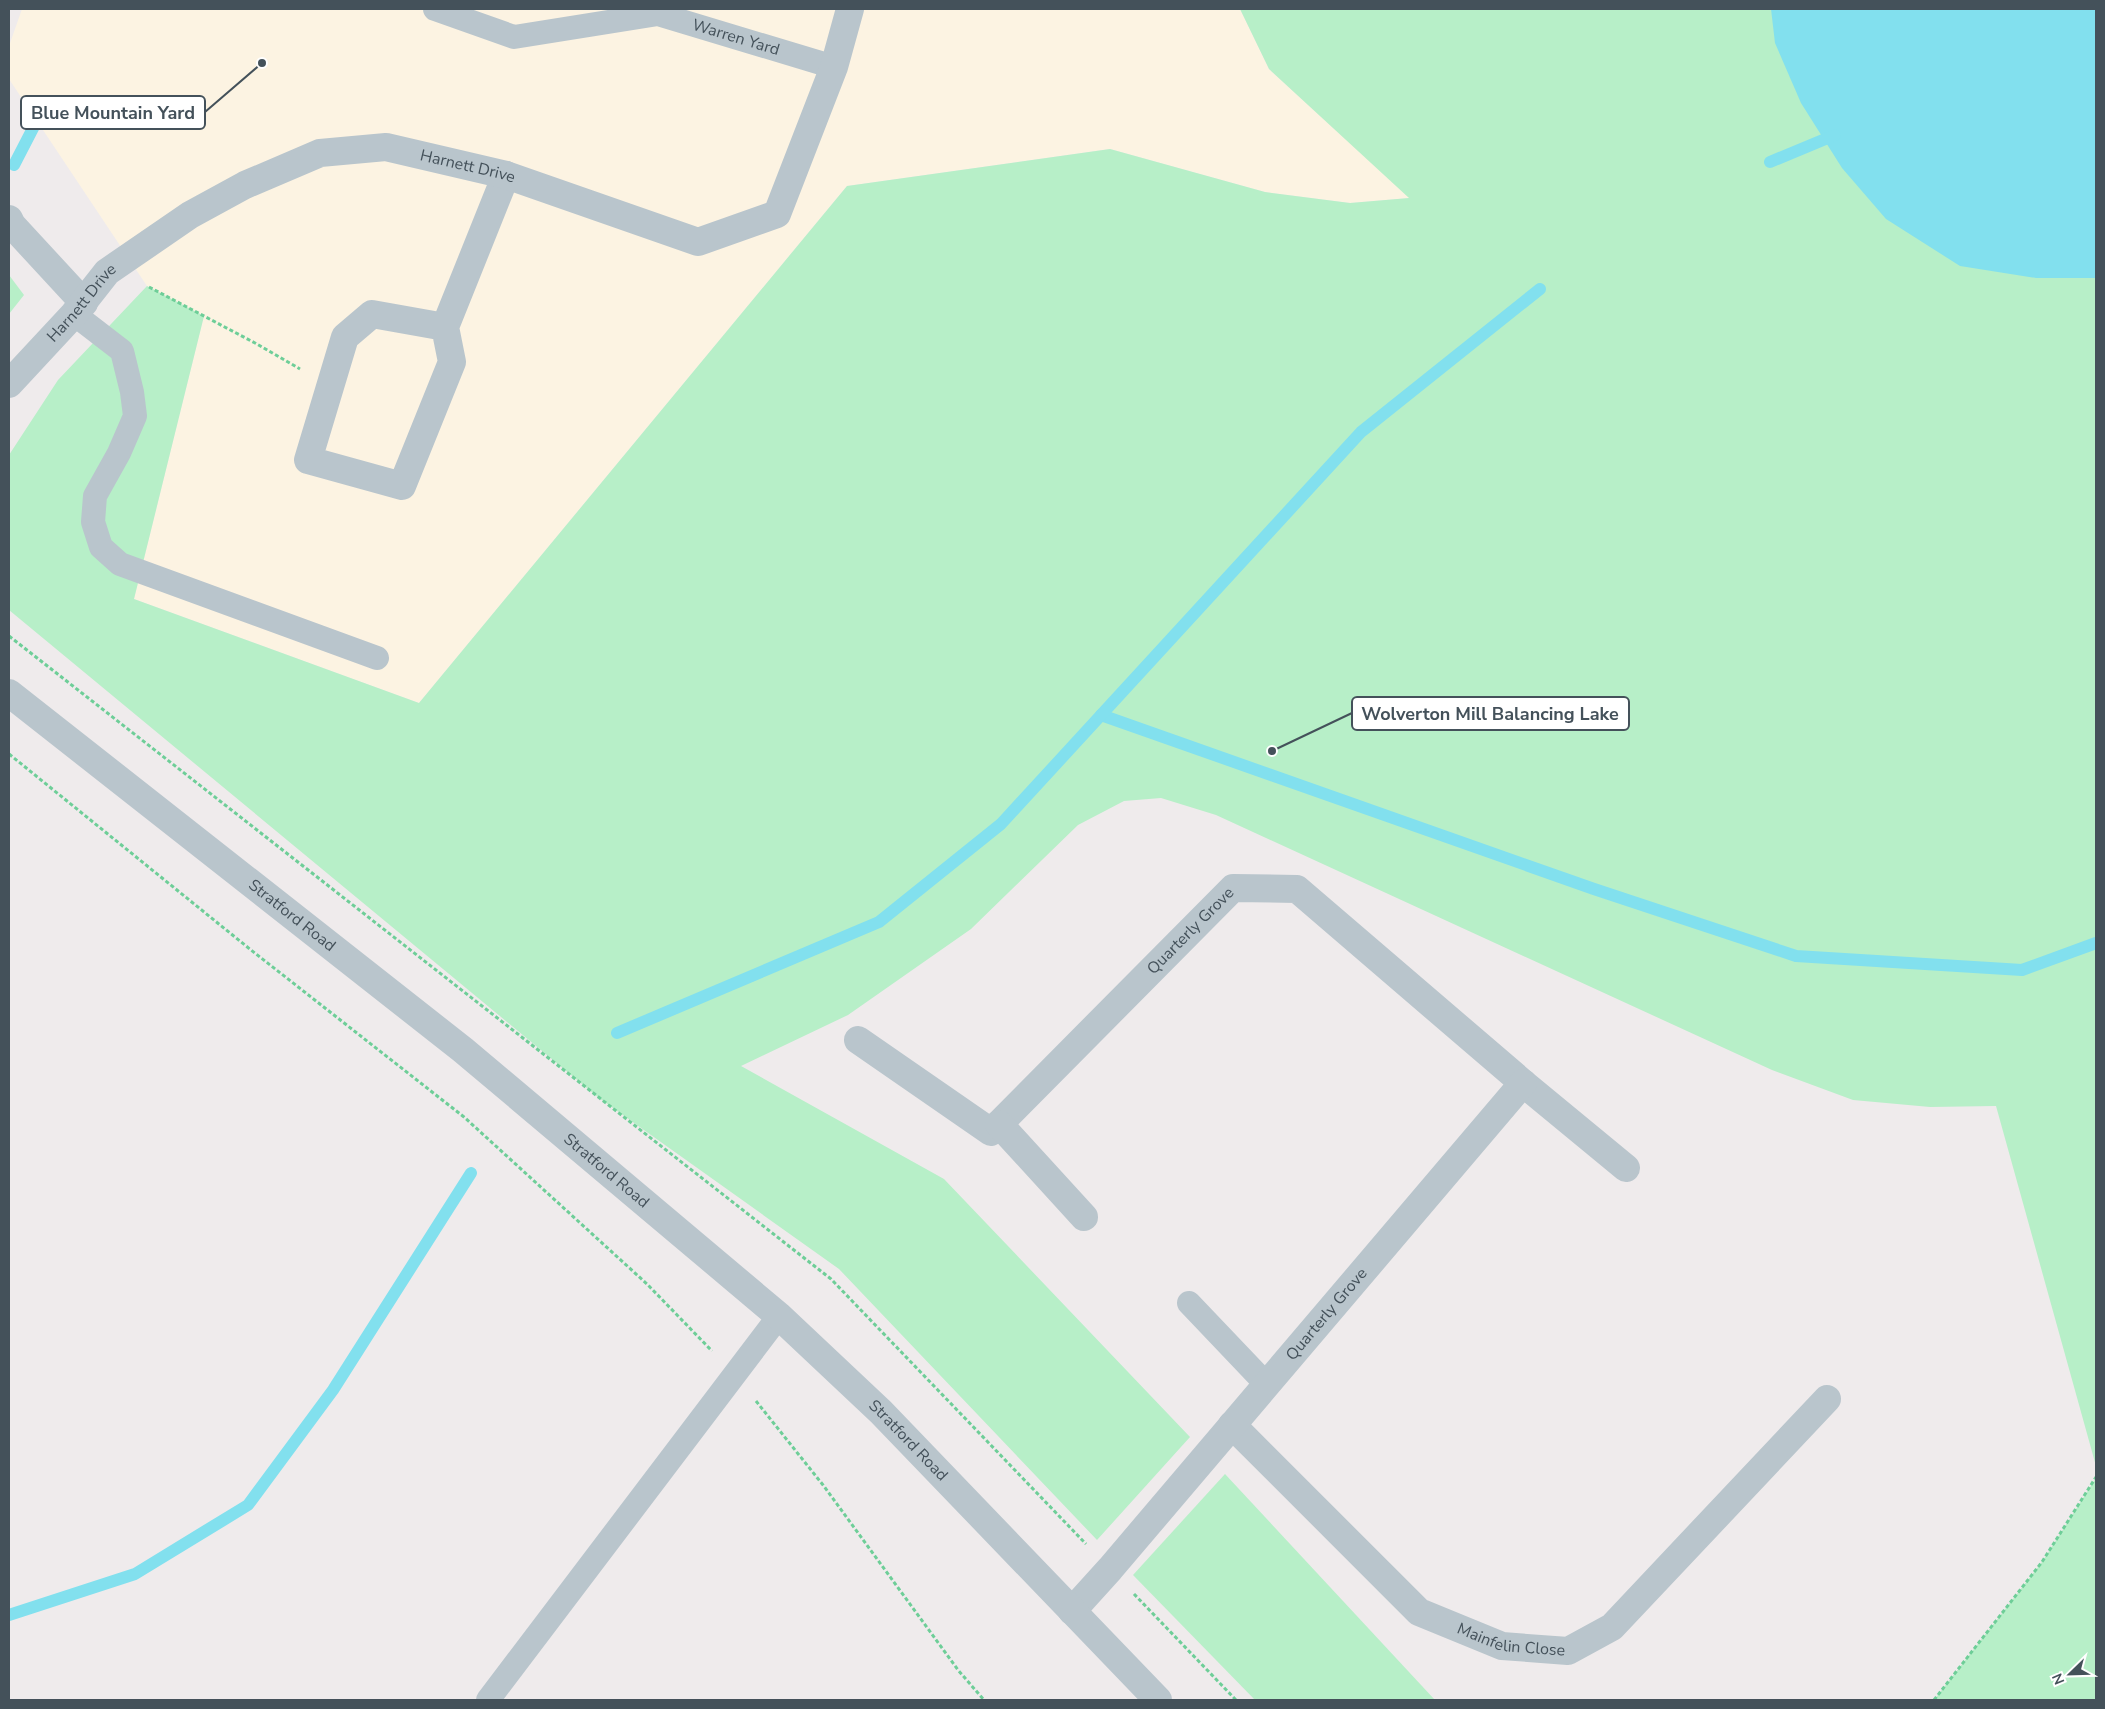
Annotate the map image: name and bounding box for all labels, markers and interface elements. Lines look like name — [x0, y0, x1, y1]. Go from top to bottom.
street label: Warren Yard — [690, 14, 782, 61]
callout: Blue Mountain Yard — [21, 96, 205, 129]
text: Blue Mountain Yard — [31, 101, 195, 125]
street label: Harnett Drive — [418, 144, 518, 188]
street label: Harnett Drive — [42, 258, 120, 347]
callout: Wolverton Mill Balancing Lake — [1352, 697, 1629, 730]
text: Wolverton Mill Balancing Lake — [1361, 702, 1619, 726]
street label: Stratford Road — [244, 874, 340, 957]
street label: Quarterly Grove — [1142, 882, 1239, 980]
street label: Stratford Road — [559, 1128, 654, 1213]
street label: Quarterly Grove — [1281, 1263, 1372, 1365]
street label: Stratford Road — [864, 1395, 953, 1486]
street label: Mainfelin Close — [1454, 1618, 1566, 1662]
north arrow — [2045, 1649, 2095, 1699]
text: N — [2048, 1670, 2069, 1687]

